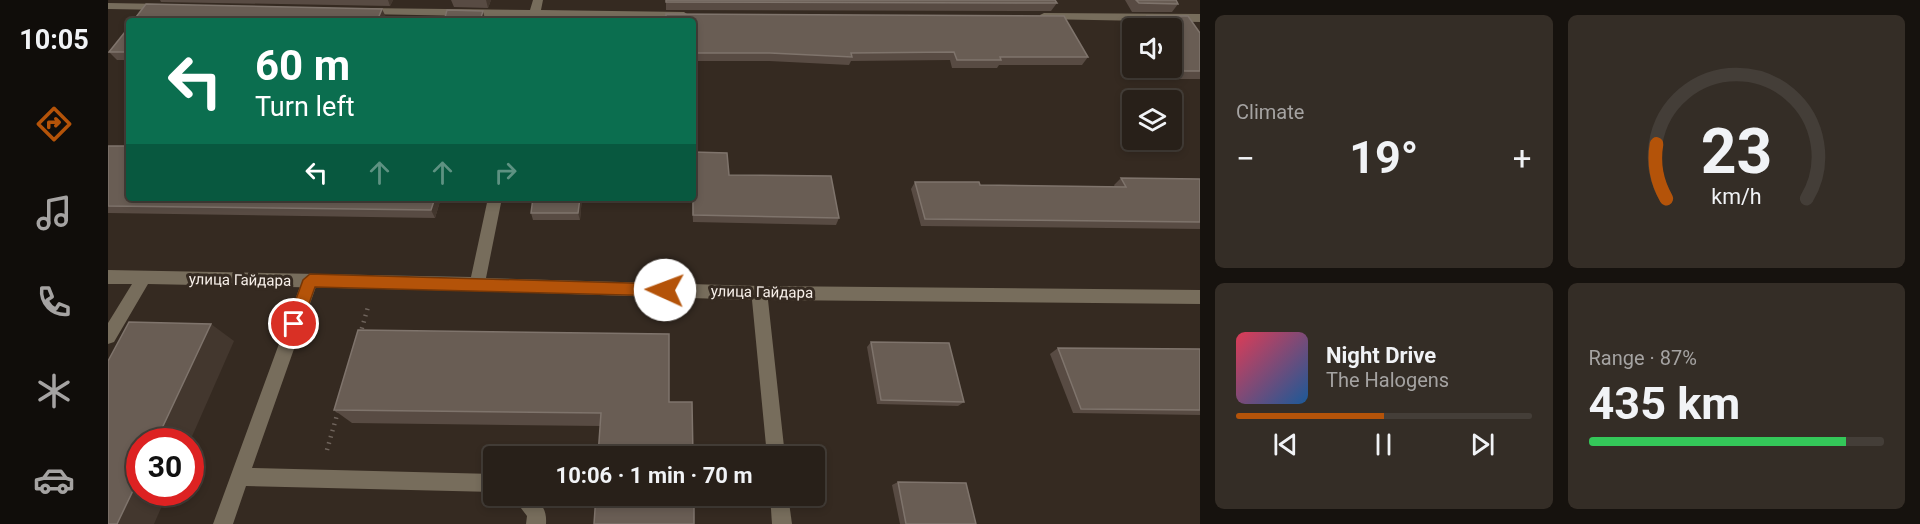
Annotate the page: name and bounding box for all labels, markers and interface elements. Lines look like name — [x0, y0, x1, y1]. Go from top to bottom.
map controls — [1122, 18, 1182, 150]
button: sound — [1122, 18, 1182, 78]
text: 10:05 — [19, 24, 89, 56]
text: 60 m — [255, 41, 350, 90]
icon: left — [156, 42, 234, 120]
button: layers — [1122, 90, 1182, 150]
text: Turn left — [255, 91, 355, 123]
text: Climate — [1236, 100, 1304, 124]
icon: directions — [33, 103, 75, 145]
text: 23 — [1700, 115, 1772, 188]
text: 19° — [1349, 131, 1418, 184]
text: − — [1236, 139, 1255, 178]
text: + — [1513, 139, 1532, 178]
icon: left — [300, 156, 333, 189]
icon: ahead — [363, 156, 396, 189]
icon: ahead — [426, 156, 459, 189]
icon: right — [489, 156, 522, 189]
text: km/h — [1711, 184, 1761, 209]
icon: music — [33, 192, 75, 234]
position arrow — [633, 258, 697, 322]
street label: улица Гайдара — [189, 270, 291, 290]
icon: phone — [33, 281, 75, 323]
street label: улица Гайдара — [711, 282, 813, 302]
pin — [268, 298, 319, 349]
icon: arrive — [277, 307, 310, 340]
text: Night Drive — [1326, 343, 1436, 368]
text: Range · 87% — [1589, 346, 1697, 370]
text: The Halogens — [1326, 368, 1449, 392]
icon: climate — [33, 370, 75, 412]
text: 435 km — [1589, 377, 1740, 430]
speed limit sign: 30 — [126, 428, 204, 506]
icon: previous — [1269, 428, 1302, 461]
icon: pause — [1367, 428, 1400, 461]
icon: next — [1466, 428, 1499, 461]
icon: car — [33, 459, 75, 501]
text: 10:06 · 1 min · 70 m — [556, 463, 752, 488]

